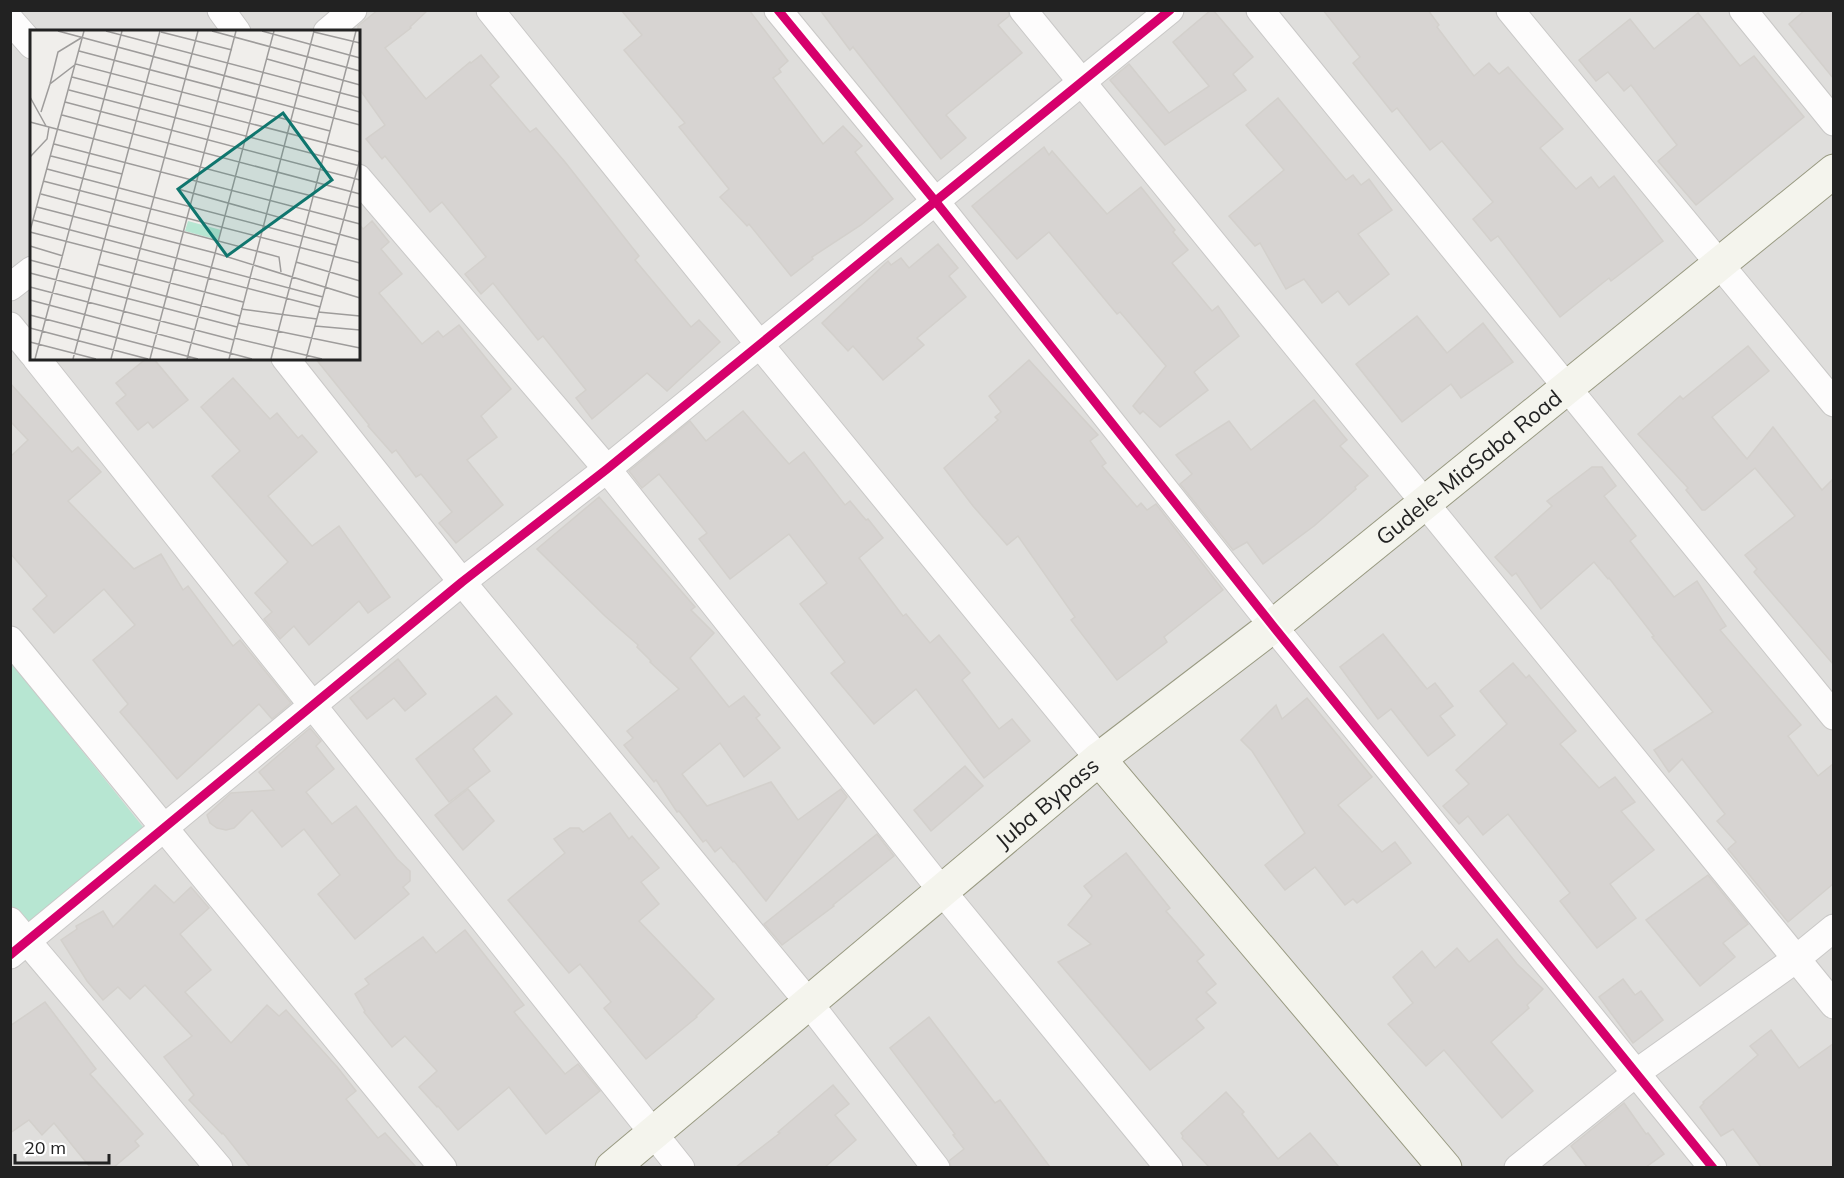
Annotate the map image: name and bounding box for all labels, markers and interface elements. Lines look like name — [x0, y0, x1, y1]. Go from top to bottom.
inset map — [30, 30, 360, 360]
street label: Gudele-MiaSaba Road — [1370, 384, 1567, 551]
street label: Juba Bypass — [989, 751, 1105, 854]
scale bar — [15, 1127, 110, 1165]
text: 20 m — [24, 1136, 66, 1159]

